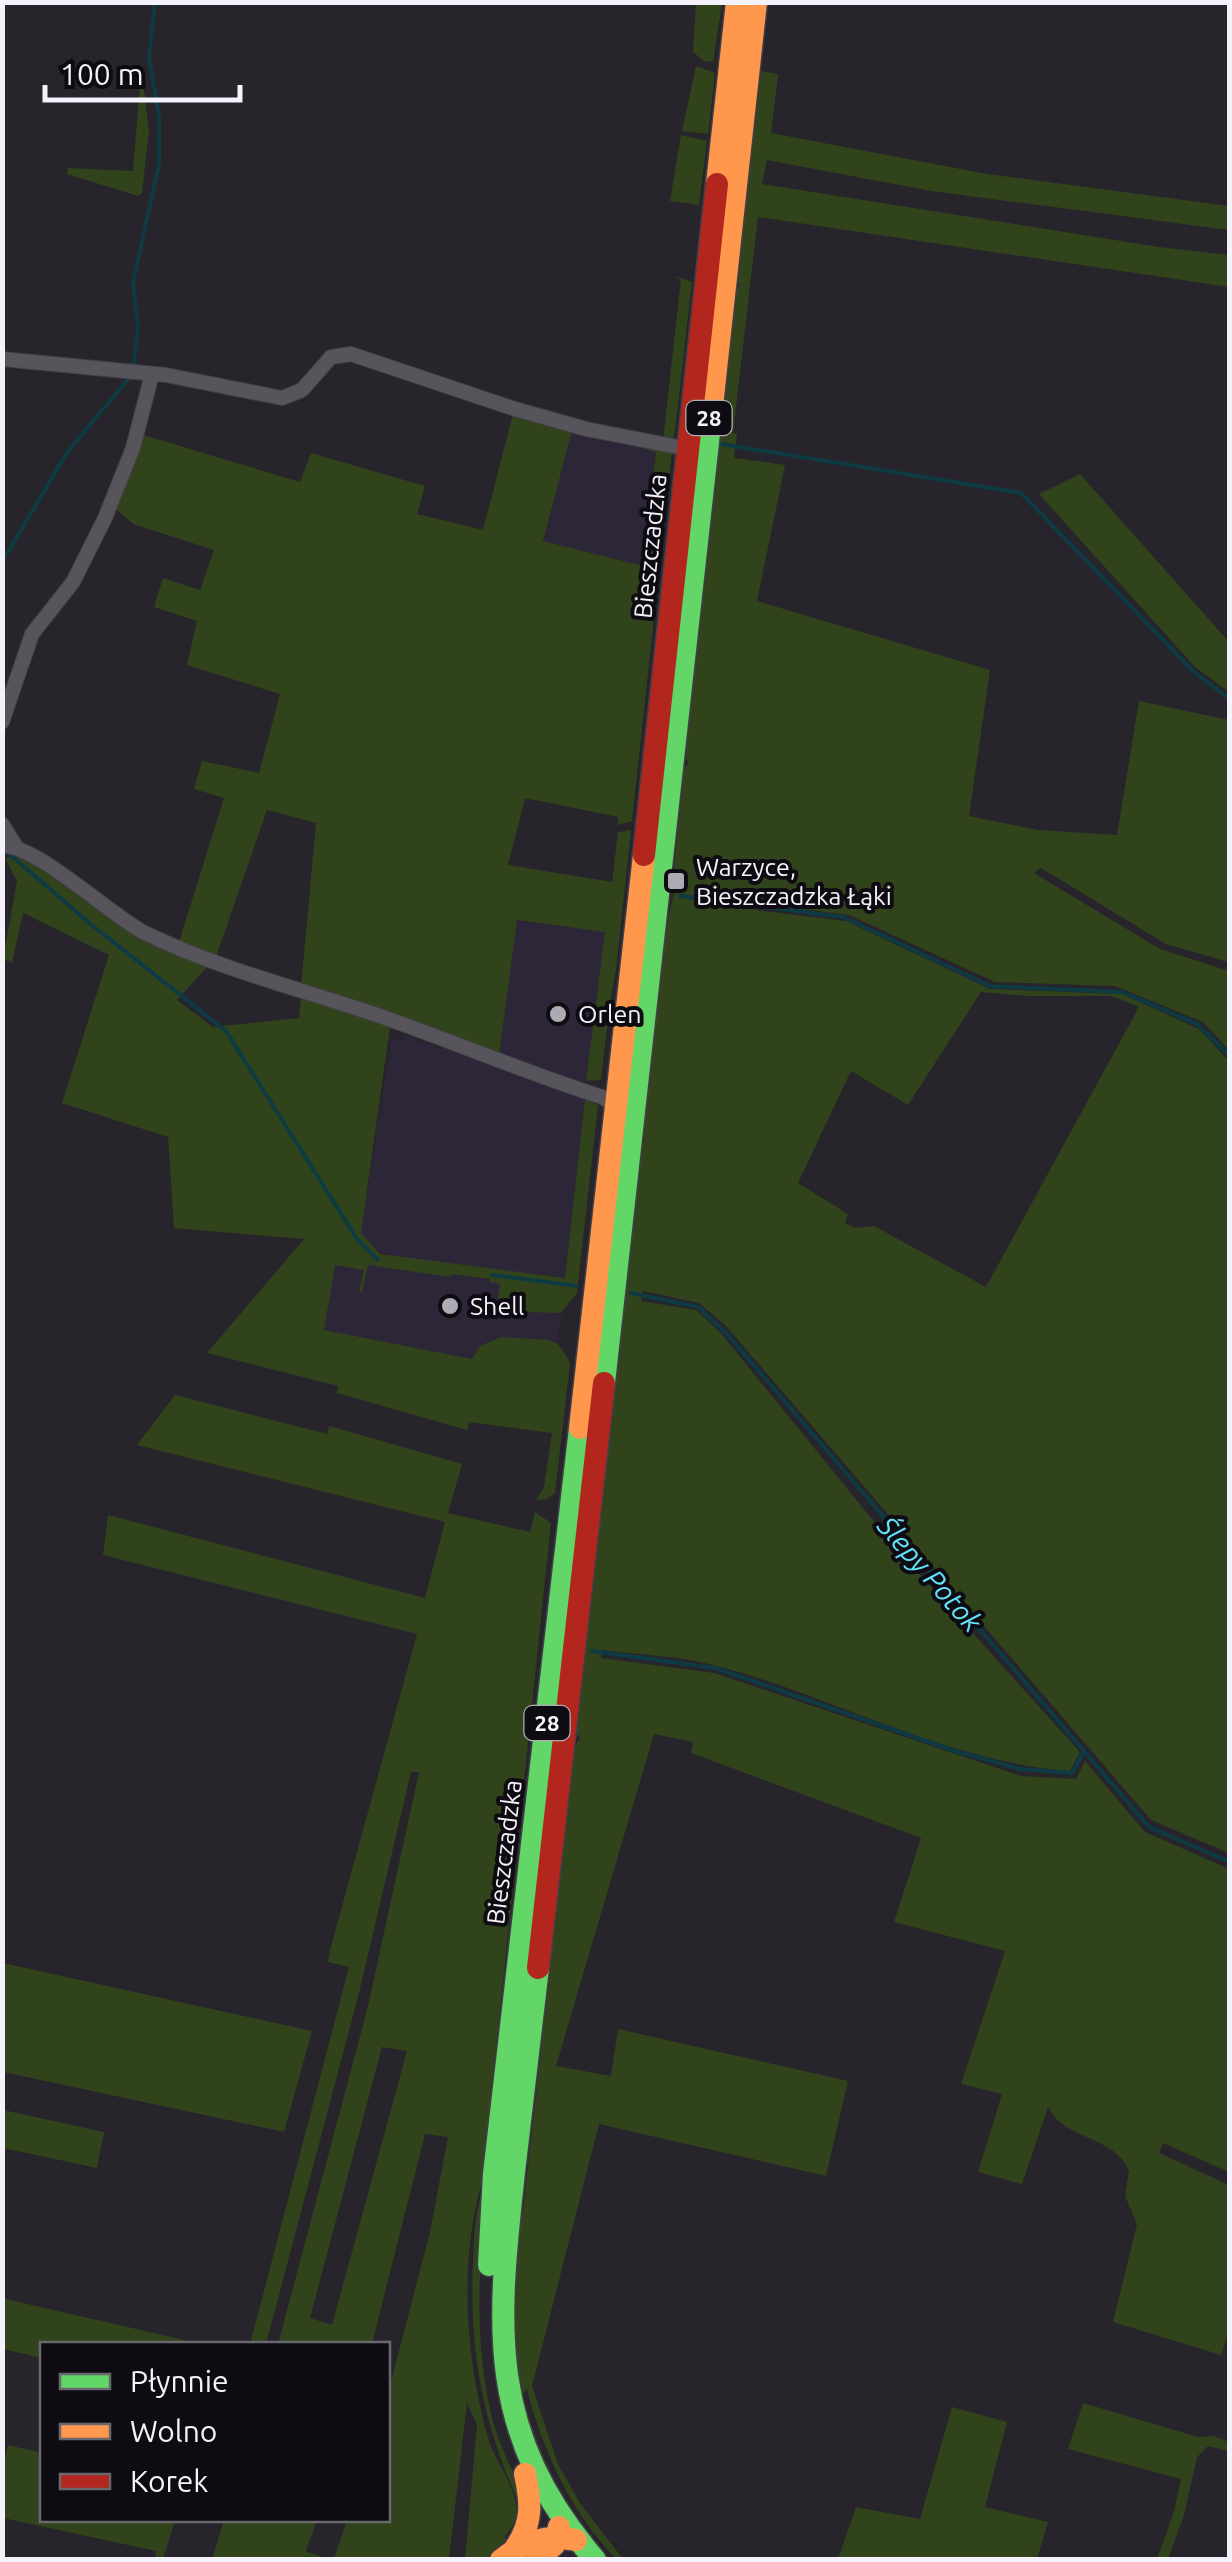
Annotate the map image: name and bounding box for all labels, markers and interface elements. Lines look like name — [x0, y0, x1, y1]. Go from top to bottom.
scale bar — [45, 40, 240, 102]
text: 100 m — [60, 57, 144, 91]
road number: 28 — [686, 401, 732, 435]
street label: Bieszczadzka — [628, 472, 672, 620]
place label: Warzyce, Bieszczadzka Łąki — [696, 853, 892, 910]
marker: Warzyce, Bieszczadzka Łąki — [665, 870, 687, 892]
place label: Orlen — [578, 1000, 642, 1028]
marker: Orlen — [547, 1003, 569, 1025]
place label: Shell — [470, 1292, 524, 1320]
marker: Shell — [439, 1295, 461, 1317]
water label: Ślepy Potok — [871, 1508, 990, 1638]
road number: 28 — [524, 1706, 570, 1740]
street label: Bieszczadzka — [481, 1778, 527, 1926]
legend — [40, 2342, 390, 2522]
text: Płynnie — [130, 2364, 229, 2398]
text: Wolno — [130, 2414, 217, 2448]
text: Korek — [130, 2464, 208, 2498]

